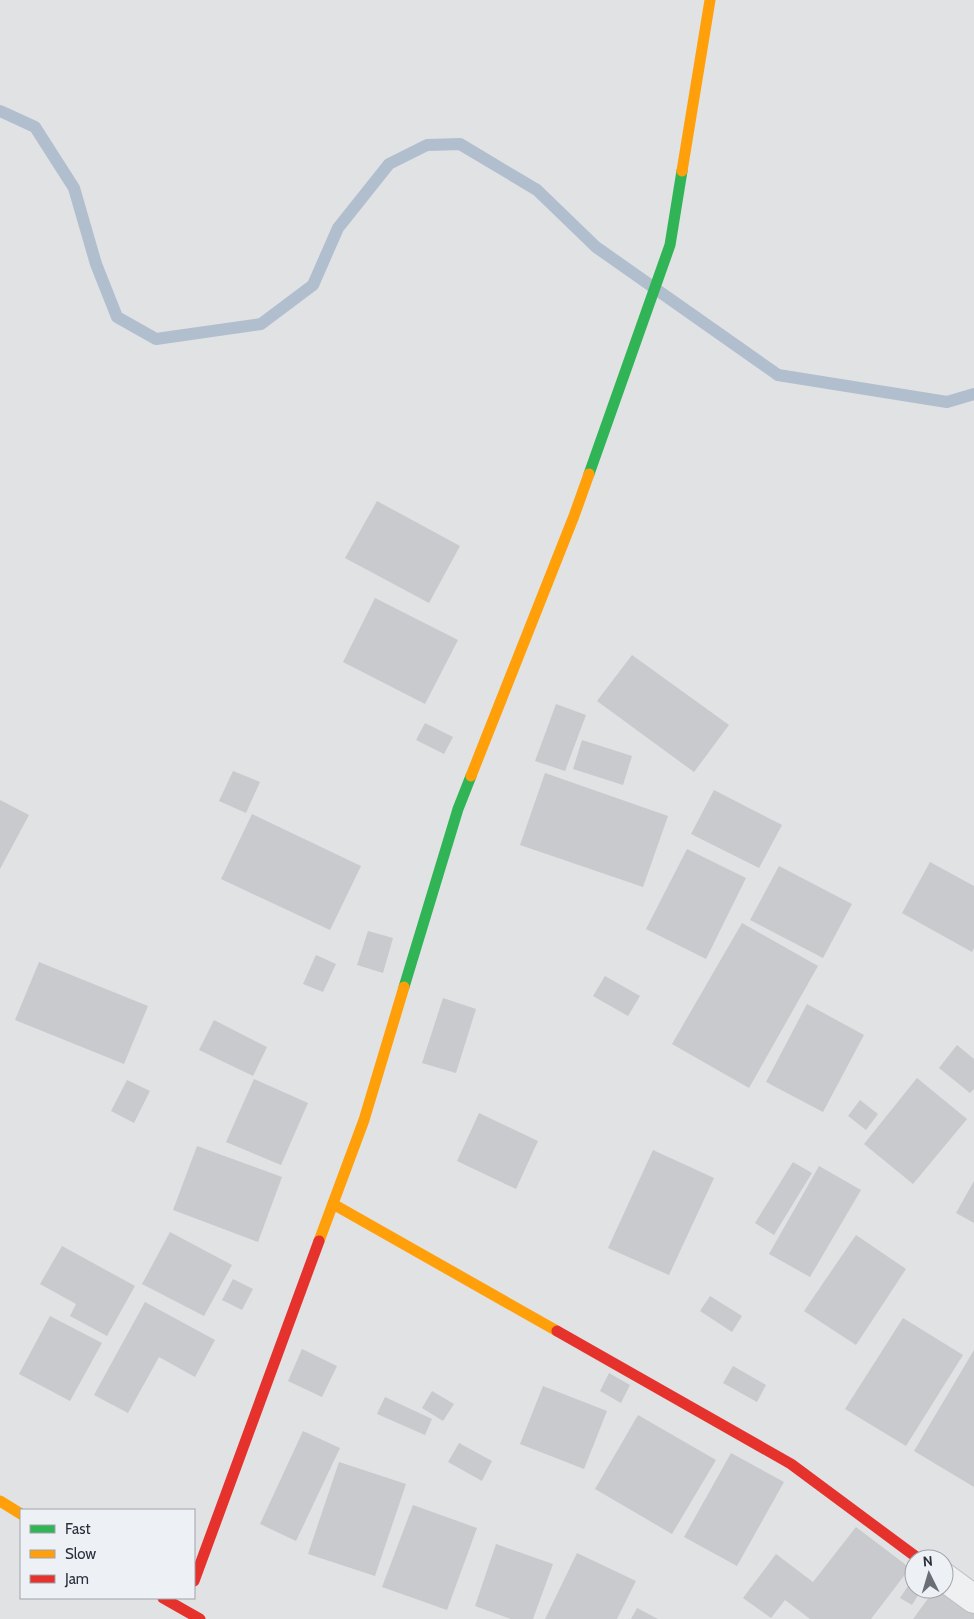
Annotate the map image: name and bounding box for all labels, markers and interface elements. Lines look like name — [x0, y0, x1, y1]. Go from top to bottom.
legend — [20, 1509, 195, 1599]
text: Fast — [65, 1520, 90, 1538]
text: Slow — [65, 1545, 96, 1563]
north arrow — [904, 1549, 954, 1599]
text: N — [922, 1552, 934, 1570]
text: Jam — [64, 1570, 89, 1588]

